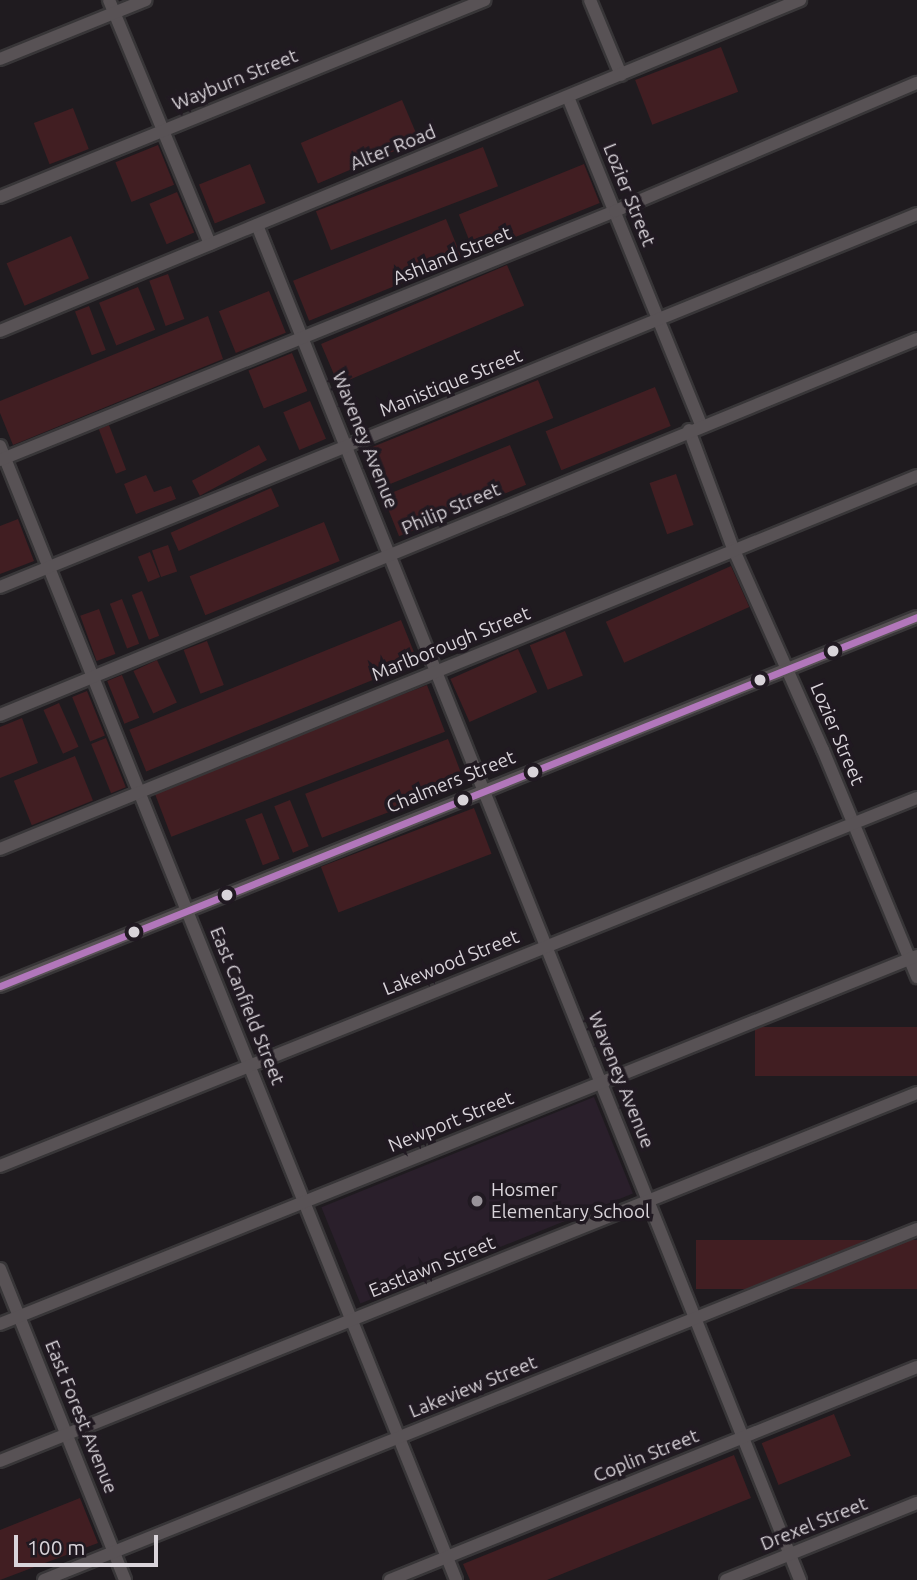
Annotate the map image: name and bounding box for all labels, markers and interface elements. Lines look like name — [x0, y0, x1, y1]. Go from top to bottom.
street label: Wayburn Street — [169, 44, 301, 116]
street label: Alter Road — [347, 120, 439, 176]
street label: Lozier Street — [598, 140, 660, 250]
street label: Ashland Street — [389, 222, 515, 290]
street label: Manistique Street — [376, 344, 526, 422]
street label: Waveney Avenue — [327, 368, 403, 512]
street label: Philip Street — [398, 478, 504, 540]
street label: Marlborough Street — [368, 602, 534, 686]
unlabelled marker — [826, 644, 840, 658]
unlabelled marker — [753, 673, 767, 687]
street label: Lozier Street — [805, 679, 869, 789]
street label: Chalmers Street — [383, 746, 519, 818]
unlabelled marker — [526, 765, 540, 779]
unlabelled marker — [456, 793, 470, 807]
unlabelled marker — [220, 888, 234, 902]
street label: East Canfield Street — [205, 924, 289, 1088]
unlabelled marker — [127, 925, 141, 939]
street label: Lakewood Street — [380, 925, 522, 1001]
street label: Waveney Avenue — [583, 1008, 659, 1152]
street label: Newport Street — [385, 1087, 517, 1157]
place label: Hosmer Elementary School — [491, 1179, 650, 1223]
marker: Hosmer Elementary School — [469, 1193, 485, 1209]
street label: Eastlawn Street — [366, 1231, 498, 1303]
street label: East Forest Avenue — [40, 1337, 122, 1497]
street label: Lakeview Street — [406, 1351, 540, 1423]
street label: Coplin Street — [590, 1425, 702, 1487]
street label: Drexel Street — [757, 1492, 871, 1556]
scale bar — [18, 1520, 161, 1564]
text: 100 m — [27, 1535, 85, 1559]

